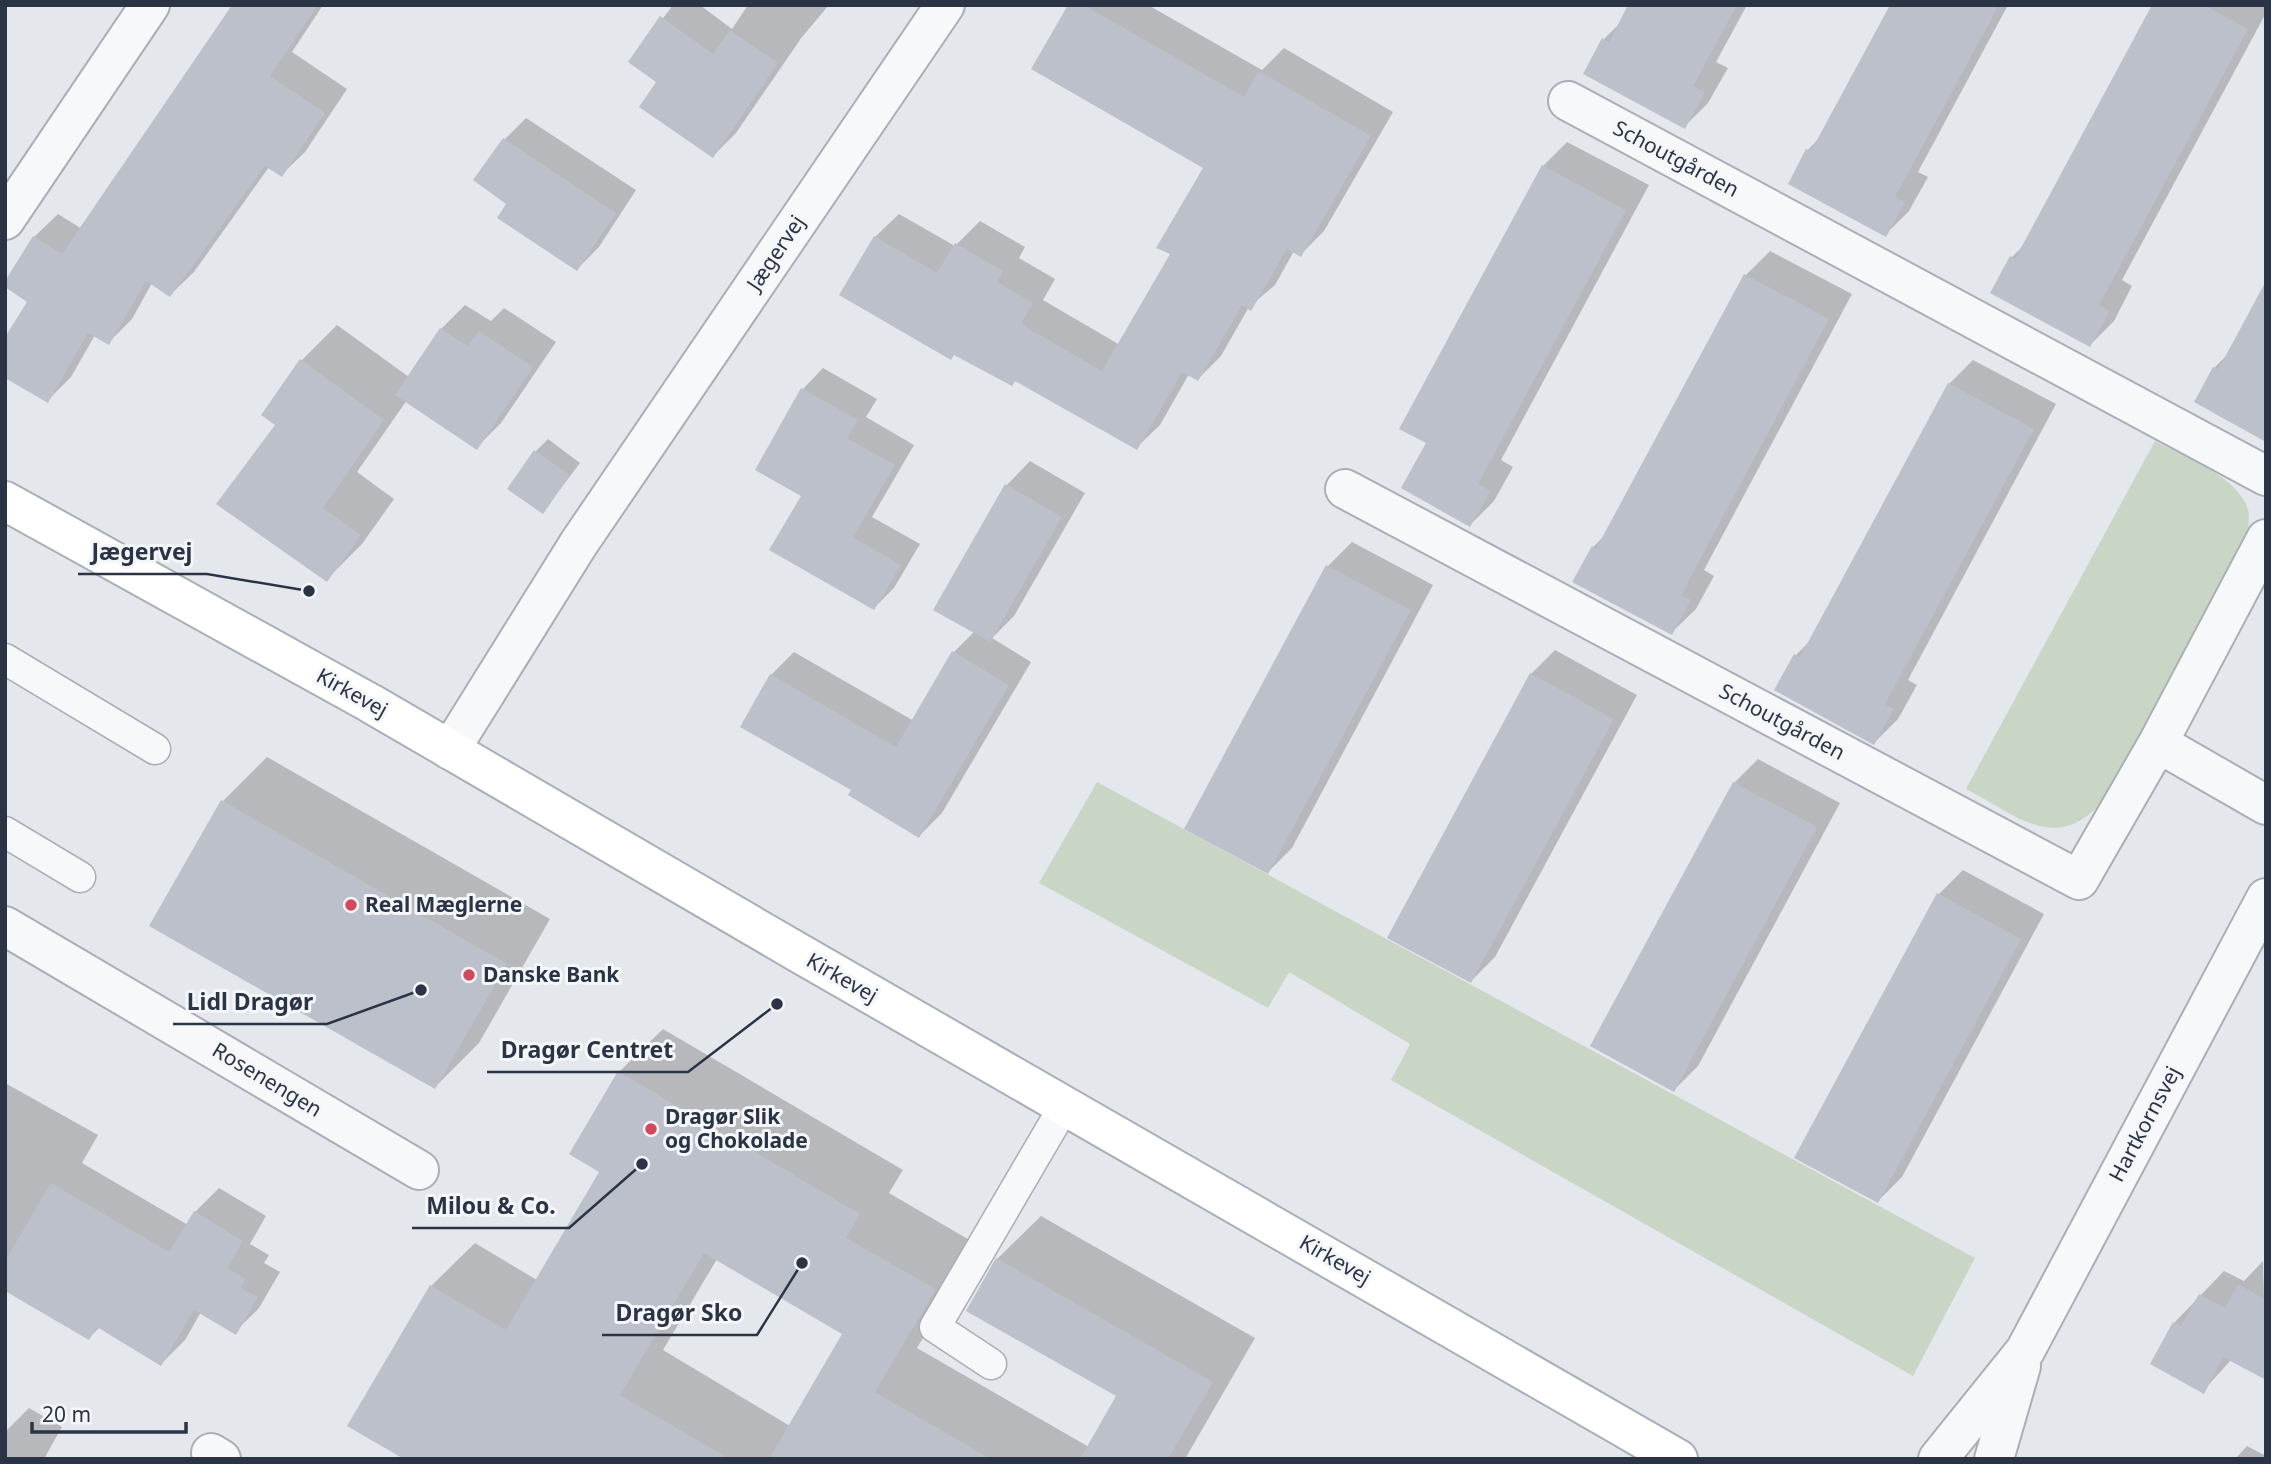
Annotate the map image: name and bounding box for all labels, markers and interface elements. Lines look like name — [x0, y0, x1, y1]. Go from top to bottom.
street label: Schoutgården — [1609, 113, 1744, 203]
street label: Jægervej — [739, 209, 811, 297]
callout: Jægervej — [78, 530, 207, 574]
text: Jægervej — [90, 535, 192, 567]
street label: Kirkevej — [312, 661, 393, 723]
street label: Schoutgården — [1715, 676, 1850, 766]
place label: Real Mæglerne — [365, 890, 522, 918]
marker: Real Mæglerne — [343, 897, 359, 913]
street label: Kirkevej — [802, 946, 883, 1009]
place label: Danske Bank — [483, 960, 620, 988]
marker: Danske Bank — [461, 967, 477, 983]
callout: Lidl Dragør — [173, 980, 327, 1024]
text: Lidl Dragør — [187, 985, 313, 1017]
callout: Dragør Centret — [487, 1028, 688, 1072]
text: Dragør Centret — [501, 1033, 673, 1065]
street label: Rosenengen — [207, 1035, 328, 1123]
street label: Hartkornsvej — [2102, 1061, 2186, 1186]
place label: Dragør Slik og Chokolade — [665, 1102, 808, 1154]
marker: Dragør Slik og Chokolade — [643, 1121, 659, 1137]
callout: Milou & Co. — [412, 1184, 569, 1228]
text: Milou & Co. — [426, 1189, 556, 1221]
street label: Kirkevej — [1295, 1228, 1376, 1291]
callout: Dragør Sko — [602, 1291, 757, 1335]
text: Dragør Sko — [616, 1296, 742, 1328]
scale bar — [32, 1390, 186, 1434]
text: 20 m — [42, 1400, 91, 1428]

